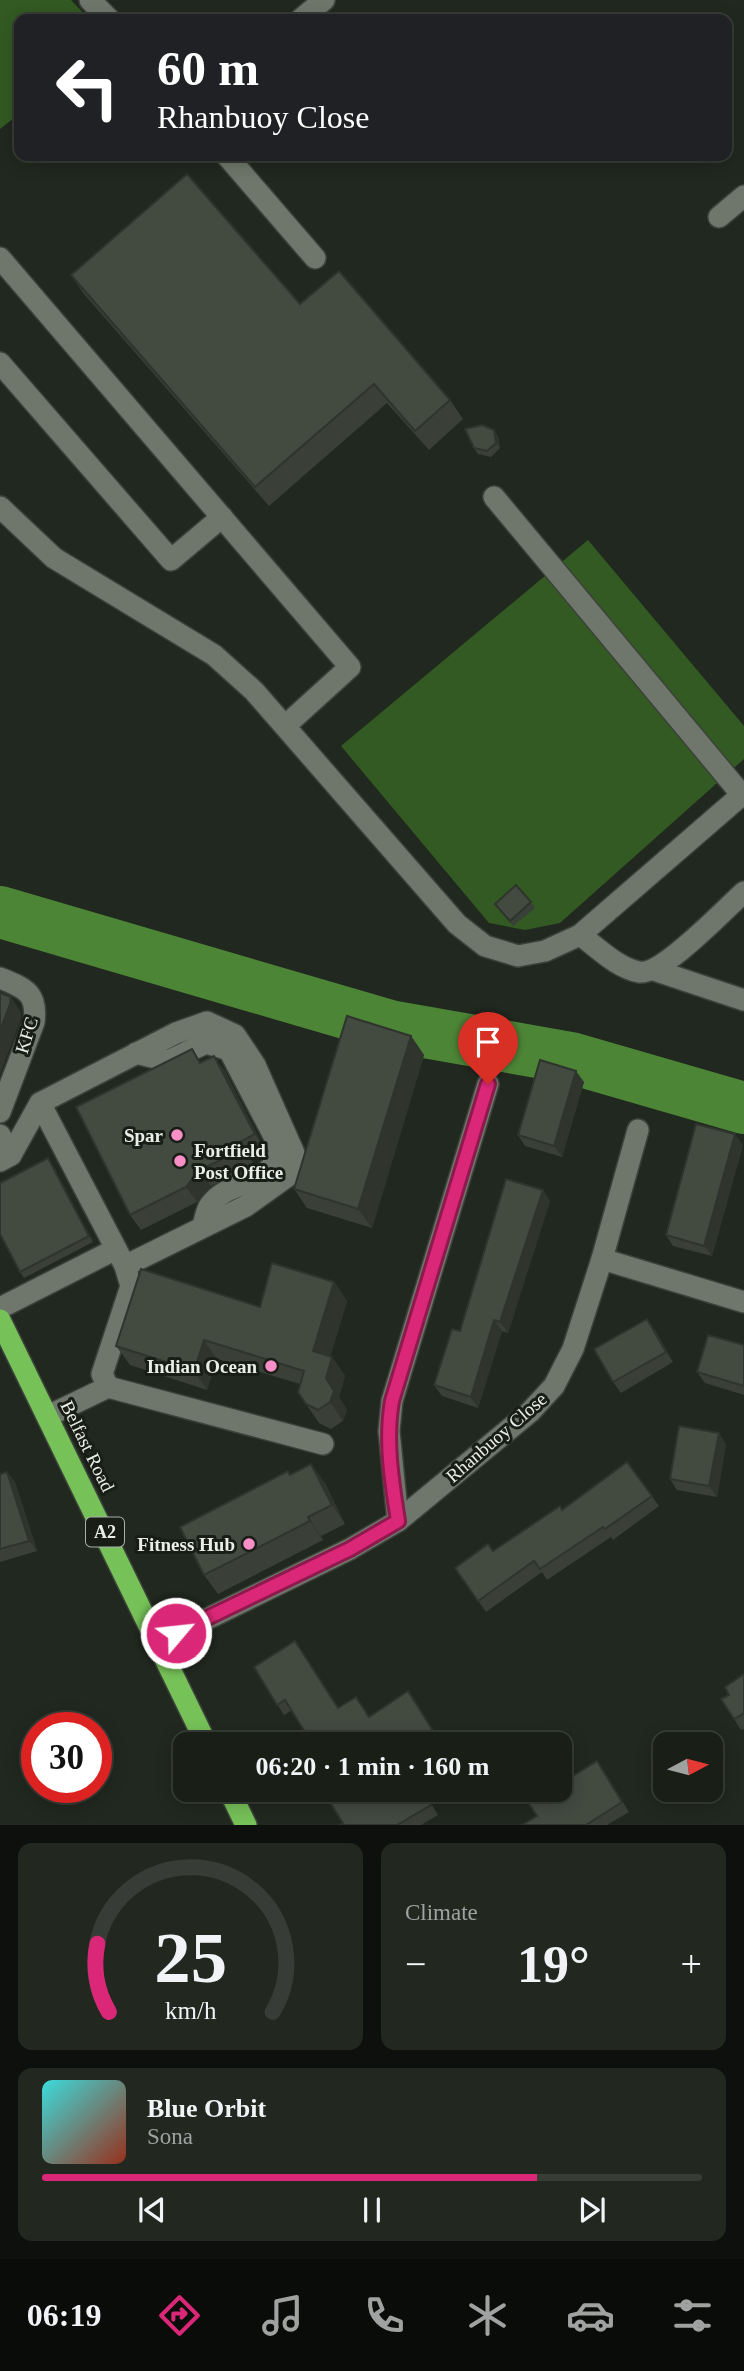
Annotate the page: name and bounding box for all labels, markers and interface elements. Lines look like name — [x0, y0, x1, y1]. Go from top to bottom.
text: 60 m — [157, 41, 259, 96]
icon: left — [42, 42, 133, 133]
text: Rhanbuoy Close — [157, 99, 369, 135]
pin — [458, 1012, 518, 1084]
street label: KFC — [11, 1014, 42, 1056]
icon: arrive — [469, 1023, 507, 1061]
place label: Spar — [124, 1125, 164, 1146]
marker: Spar — [169, 1127, 185, 1143]
place label: Fortfield Post Office — [194, 1140, 283, 1183]
marker: Fortfield Post Office — [172, 1153, 188, 1169]
place label: Indian Ocean — [147, 1356, 257, 1377]
marker: Indian Ocean — [263, 1358, 279, 1374]
street label: Rhanbuoy Close — [442, 1388, 551, 1487]
street label: Belfast Road — [56, 1397, 119, 1496]
road number: A2 — [86, 1518, 124, 1546]
place label: Fitness Hub — [137, 1534, 235, 1555]
marker: Fitness Hub — [241, 1536, 257, 1552]
position arrow — [139, 1596, 213, 1670]
speed limit sign: 30 — [21, 1712, 112, 1803]
north arrow — [653, 1732, 723, 1802]
map controls — [653, 1732, 723, 1802]
text: 06:20 · 1 min · 160 m — [256, 1752, 490, 1781]
text: Climate — [405, 1900, 478, 1925]
text: 25 — [154, 1918, 227, 1999]
text: 19° — [517, 1936, 590, 1993]
text: − — [405, 1943, 426, 1985]
text: + — [681, 1943, 702, 1985]
text: km/h — [165, 1997, 217, 2024]
text: Blue Orbit — [147, 2094, 266, 2123]
text: Sona — [147, 2124, 193, 2149]
icon: previous — [133, 2191, 171, 2229]
icon: pause — [353, 2191, 391, 2229]
icon: next — [573, 2191, 611, 2229]
icon: directions — [155, 2291, 204, 2340]
icon: music — [258, 2291, 307, 2340]
icon: phone — [360, 2291, 409, 2340]
icon: climate — [463, 2291, 512, 2340]
icon: car — [566, 2291, 615, 2340]
icon: filters — [668, 2291, 717, 2340]
text: 06:19 — [27, 2297, 101, 2333]

